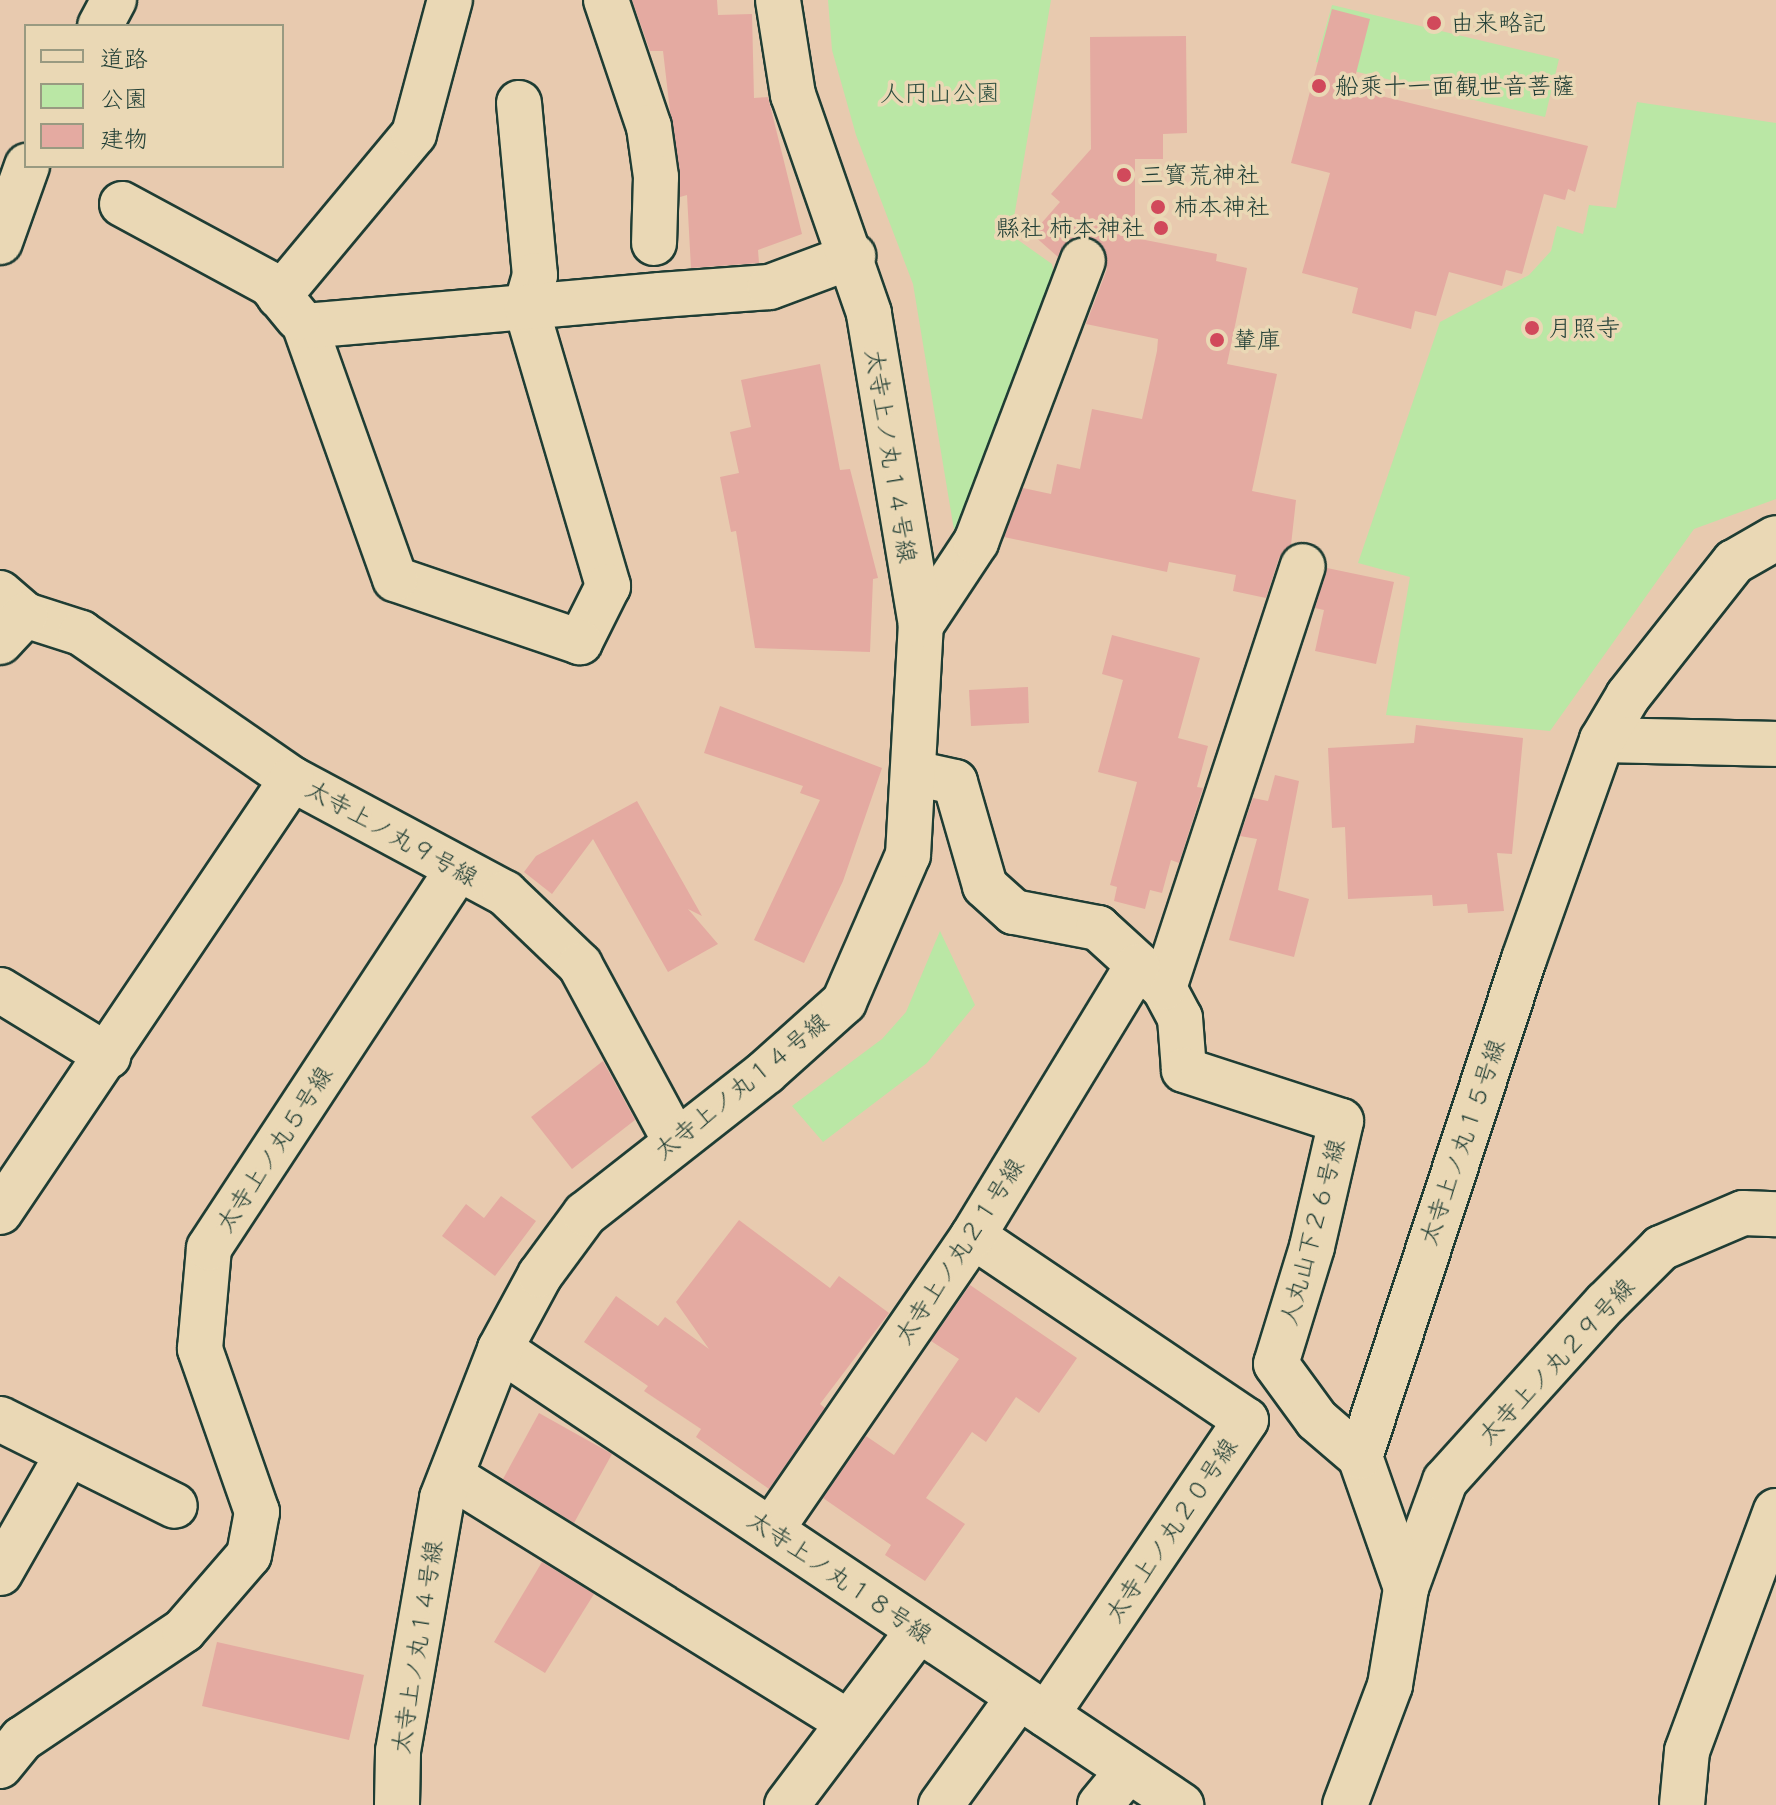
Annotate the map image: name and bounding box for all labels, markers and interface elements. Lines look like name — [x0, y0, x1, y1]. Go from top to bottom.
place label: 由来略記 — [1450, 9, 1546, 37]
marker: 由来略記 — [1425, 14, 1443, 32]
legend — [24, 24, 284, 168]
text: 道路 — [100, 42, 148, 74]
place label: 船乘十一面観世音菩薩 — [1335, 72, 1575, 100]
marker: 船乘十一面観世音菩薩 — [1310, 77, 1328, 95]
park label: 人円山公園 — [880, 79, 1000, 107]
text: 公園 — [100, 82, 148, 114]
text: 建物 — [100, 122, 148, 154]
place label: 三寳荒神社 — [1140, 161, 1260, 189]
marker: 三寳荒神社 — [1115, 166, 1133, 184]
place label: 柿本神社 — [1174, 193, 1270, 221]
marker: 柿本神社 — [1149, 198, 1167, 216]
place label: 縣社 柿本神社 — [995, 214, 1145, 242]
marker: 縣社 柿本神社 — [1152, 219, 1170, 237]
place label: 月照寺 — [1548, 314, 1620, 342]
marker: 月照寺 — [1523, 319, 1541, 337]
place label: 輦庫 — [1233, 326, 1281, 354]
marker: 輦庫 — [1208, 331, 1226, 349]
street label: 太寺上ノ丸１４号線 — [860, 347, 922, 565]
street label: 太寺上ノ丸９号線 — [301, 774, 483, 892]
street label: 太寺上ノ丸１４号線 — [648, 1007, 834, 1165]
street label: 太寺上ノ丸１５号線 — [1413, 1035, 1511, 1249]
street label: 太寺上ノ丸５号線 — [210, 1061, 338, 1237]
street label: 人丸山下２６号線 — [1273, 1136, 1351, 1328]
street label: 太寺上ノ丸２１号線 — [888, 1153, 1030, 1349]
street label: 太寺上ノ丸２９号線 — [1472, 1272, 1640, 1450]
street label: 太寺上ノ丸２０号線 — [1099, 1432, 1243, 1628]
street label: 太寺上ノ丸１８号線 — [742, 1505, 938, 1649]
street label: 太寺上ノ丸１４号線 — [386, 1538, 448, 1756]

